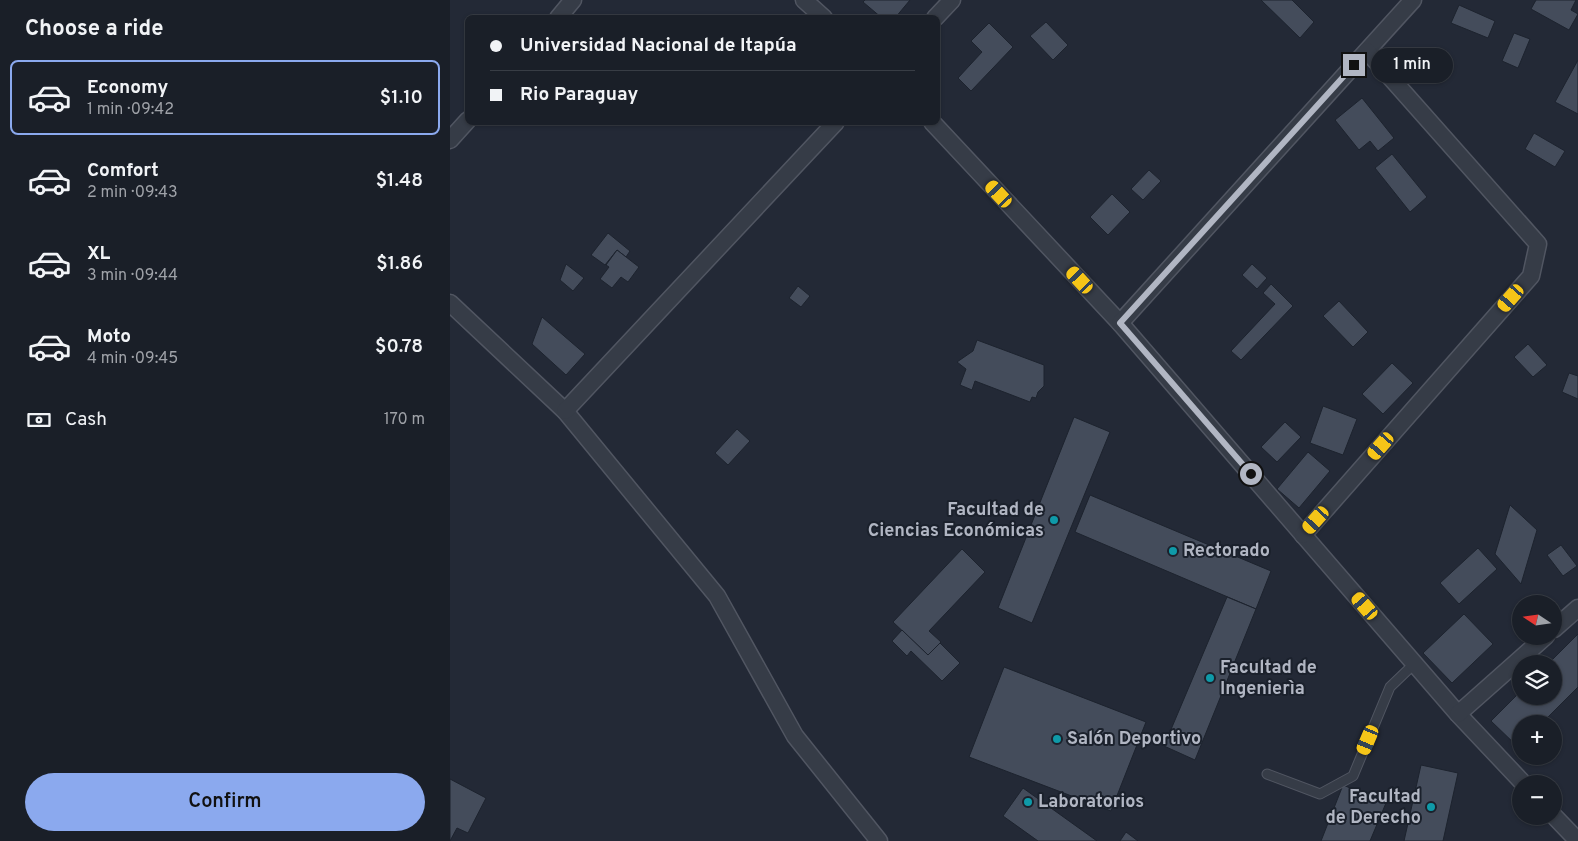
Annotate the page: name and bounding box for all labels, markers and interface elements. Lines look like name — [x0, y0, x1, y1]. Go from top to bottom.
text: Choose a ride — [25, 16, 163, 43]
text: Universidad Nacional de Itapúa — [520, 34, 796, 58]
callout: 1 min — [1372, 48, 1454, 82]
route end — [1343, 54, 1365, 76]
text: 1 min — [1393, 55, 1431, 75]
icon: car — [27, 75, 72, 120]
text: Economy — [87, 76, 168, 100]
text: Rio Paraguay — [520, 83, 638, 107]
text: $1.10 — [380, 86, 423, 110]
text: 1 min · 09:42 — [87, 100, 174, 120]
icon: car — [27, 158, 72, 203]
text: Comfort — [87, 159, 159, 183]
text: $1.48 — [376, 169, 423, 193]
car — [983, 178, 1014, 210]
text: 2 min · 09:43 — [87, 183, 178, 203]
icon: car — [27, 241, 72, 286]
text: XL — [87, 242, 110, 266]
text: $1.86 — [376, 252, 423, 276]
car — [1064, 264, 1095, 296]
text: 3 min · 09:44 — [87, 266, 178, 286]
car — [1495, 282, 1526, 314]
icon: car — [27, 324, 72, 369]
text: Moto — [87, 325, 131, 349]
text: $0.78 — [375, 335, 423, 359]
text: 4 min · 09:45 — [87, 349, 178, 369]
icon: cash — [25, 406, 53, 434]
text: Cash — [65, 408, 107, 432]
text: 170 m — [384, 410, 425, 430]
car — [1365, 430, 1396, 462]
route start — [1240, 463, 1262, 485]
place label: Facultad de Ciencias Económicas — [868, 499, 1044, 543]
car — [1300, 504, 1331, 536]
marker: Facultad de Ciencias Económicas — [1048, 514, 1060, 526]
place label: Rectorado — [1183, 540, 1270, 563]
marker: Rectorado — [1167, 545, 1179, 557]
car — [1349, 590, 1380, 622]
north arrow — [1512, 595, 1562, 645]
map controls — [1512, 595, 1562, 825]
button: layers — [1512, 655, 1562, 705]
place label: Facultad de Ingenierìa — [1220, 657, 1317, 701]
marker: Facultad de Ingenierìa — [1204, 672, 1216, 684]
button: + — [1512, 715, 1562, 765]
car — [1355, 723, 1380, 757]
place label: Salón Deportivo — [1067, 728, 1201, 751]
marker: Salón Deportivo — [1051, 733, 1063, 745]
button: Confirm — [25, 773, 425, 831]
button: − — [1512, 775, 1562, 825]
place label: Facultad de Derecho — [1325, 786, 1421, 830]
place label: Laboratorios — [1038, 791, 1144, 814]
marker: Laboratorios — [1022, 796, 1034, 808]
marker: Facultad de Derecho — [1425, 801, 1437, 813]

